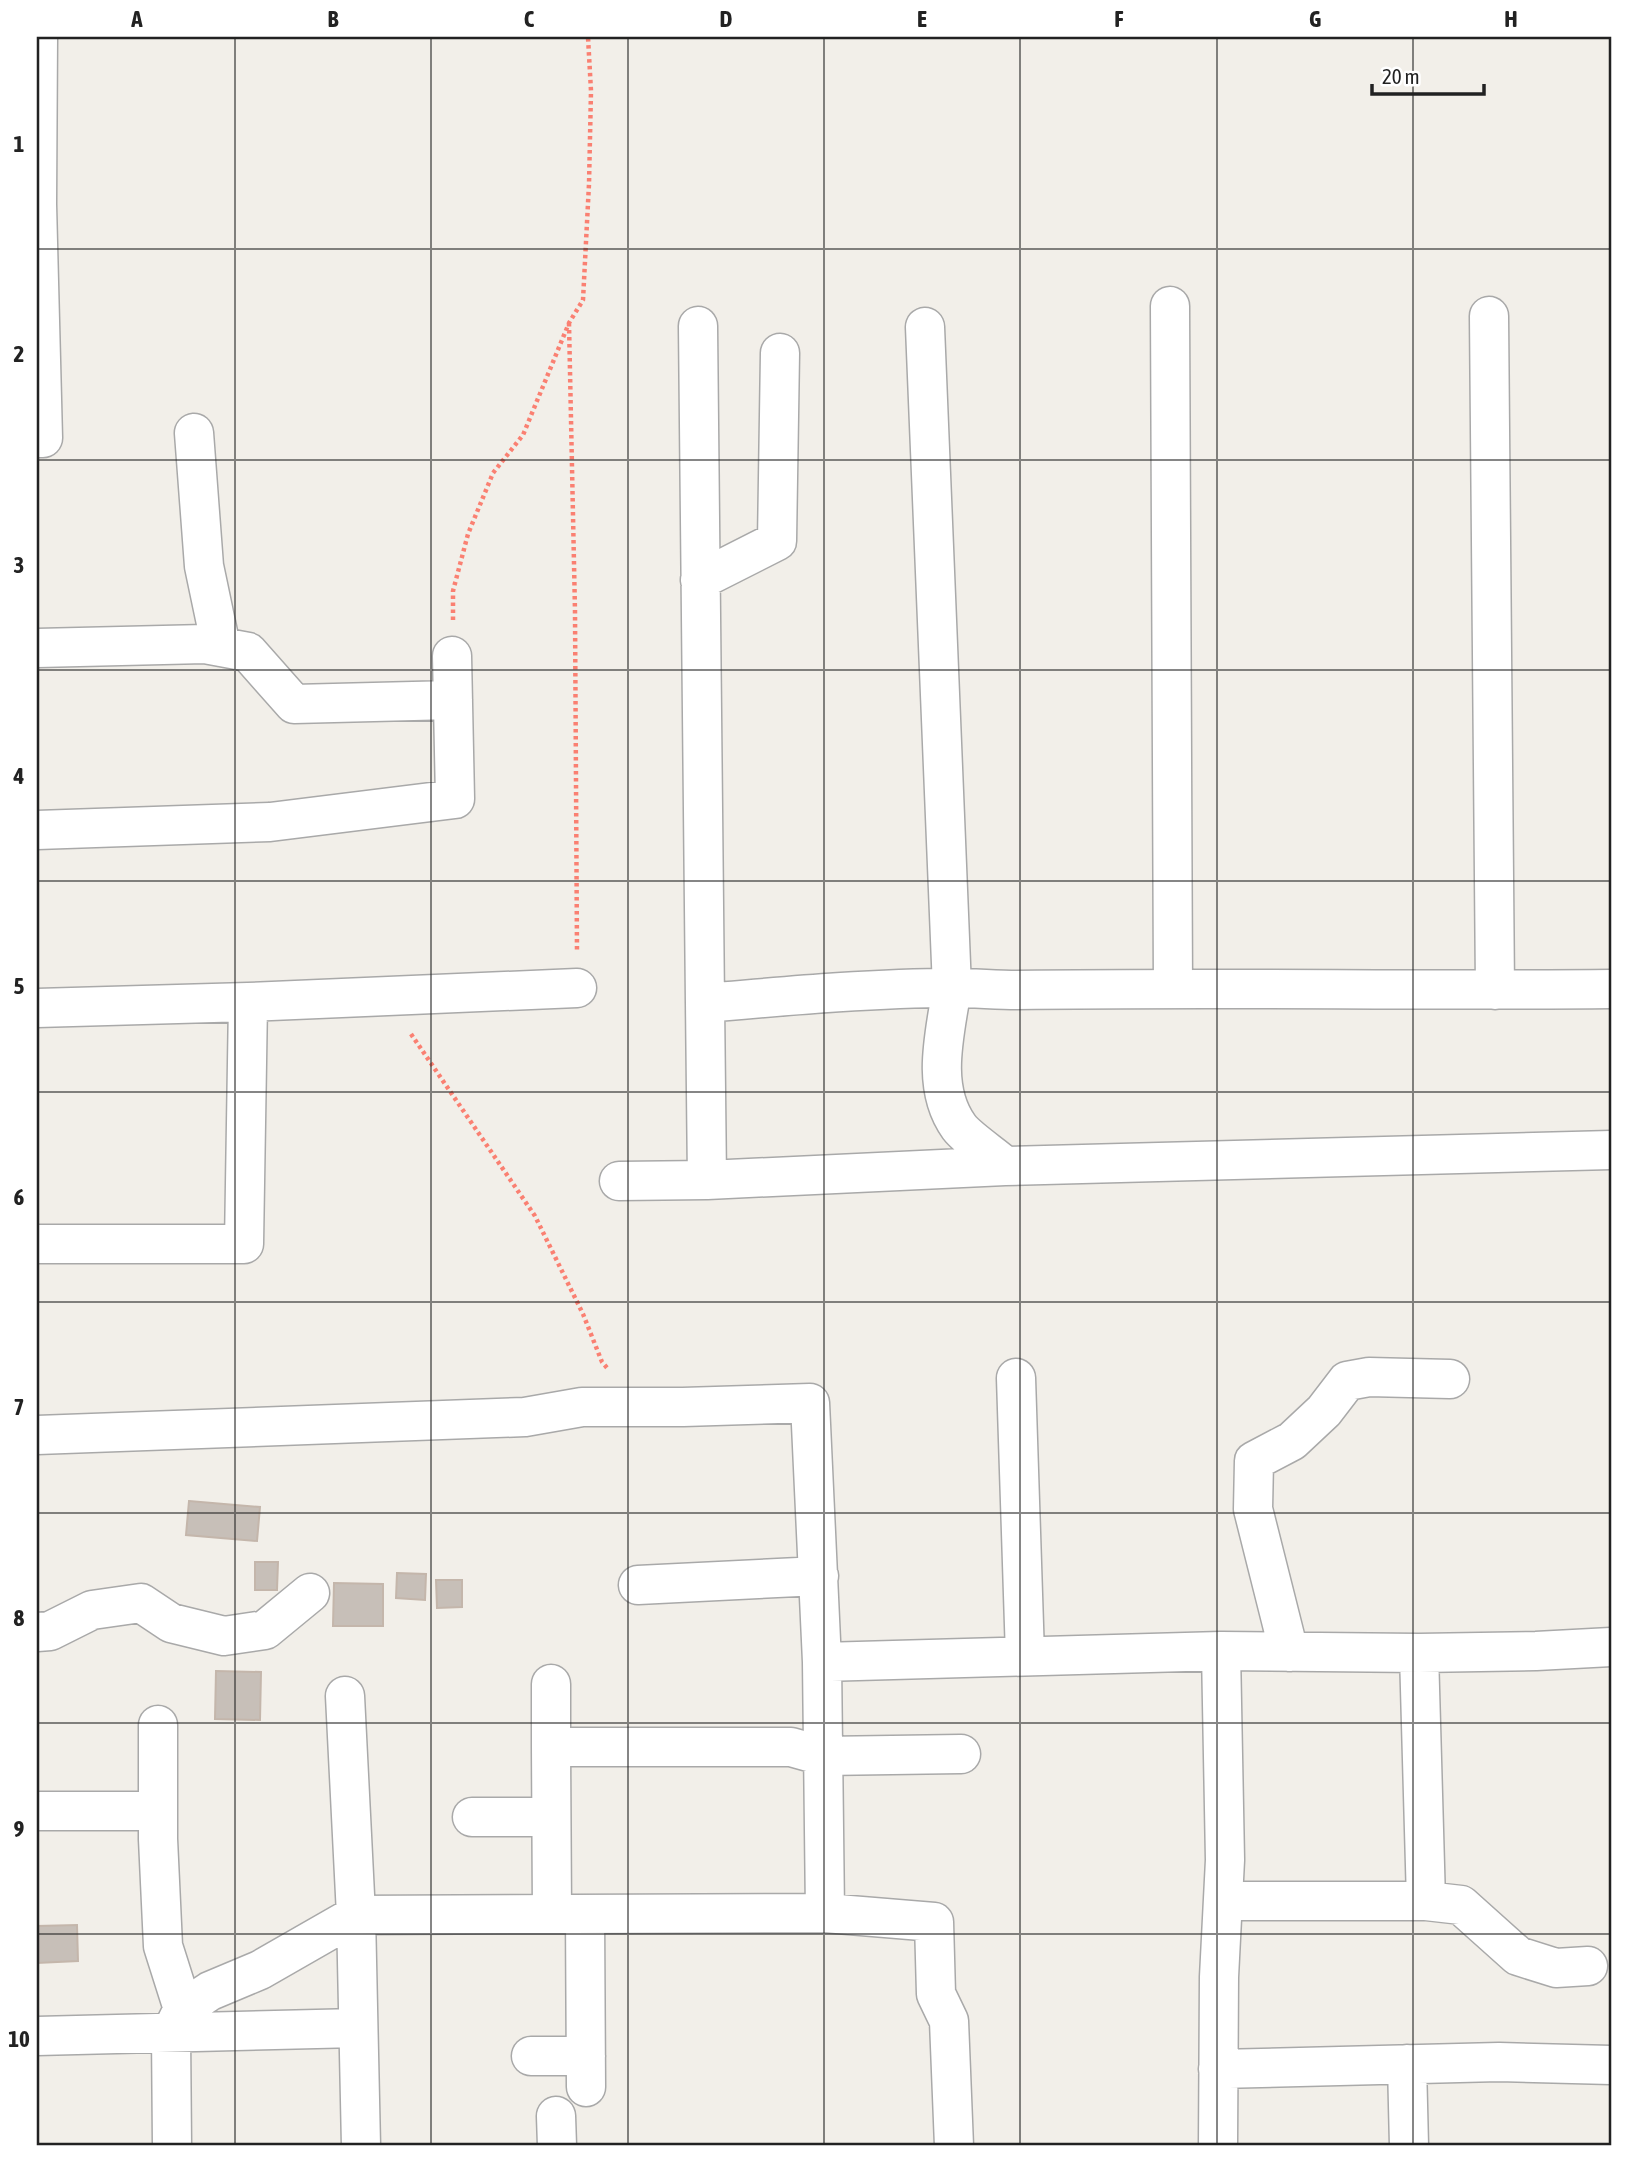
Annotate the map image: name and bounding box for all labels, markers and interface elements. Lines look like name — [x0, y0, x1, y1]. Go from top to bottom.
text: A — [130, 6, 143, 32]
text: B — [328, 6, 339, 32]
text: C — [524, 6, 535, 32]
text: D — [720, 6, 733, 32]
text: E — [917, 6, 927, 32]
text: F — [1114, 6, 1124, 32]
text: G — [1309, 6, 1321, 32]
text: H — [1504, 6, 1518, 32]
scale bar — [1372, 52, 1484, 96]
text: 20 m — [1382, 64, 1420, 88]
text: 1 — [14, 131, 25, 157]
text: 2 — [14, 341, 24, 367]
text: 3 — [14, 552, 24, 578]
text: 4 — [13, 763, 25, 789]
text: 5 — [14, 973, 25, 999]
text: 6 — [14, 1184, 25, 1210]
text: 7 — [14, 1394, 24, 1420]
text: 8 — [14, 1605, 25, 1631]
text: 9 — [14, 1816, 25, 1842]
text: 10 — [8, 2026, 30, 2052]

